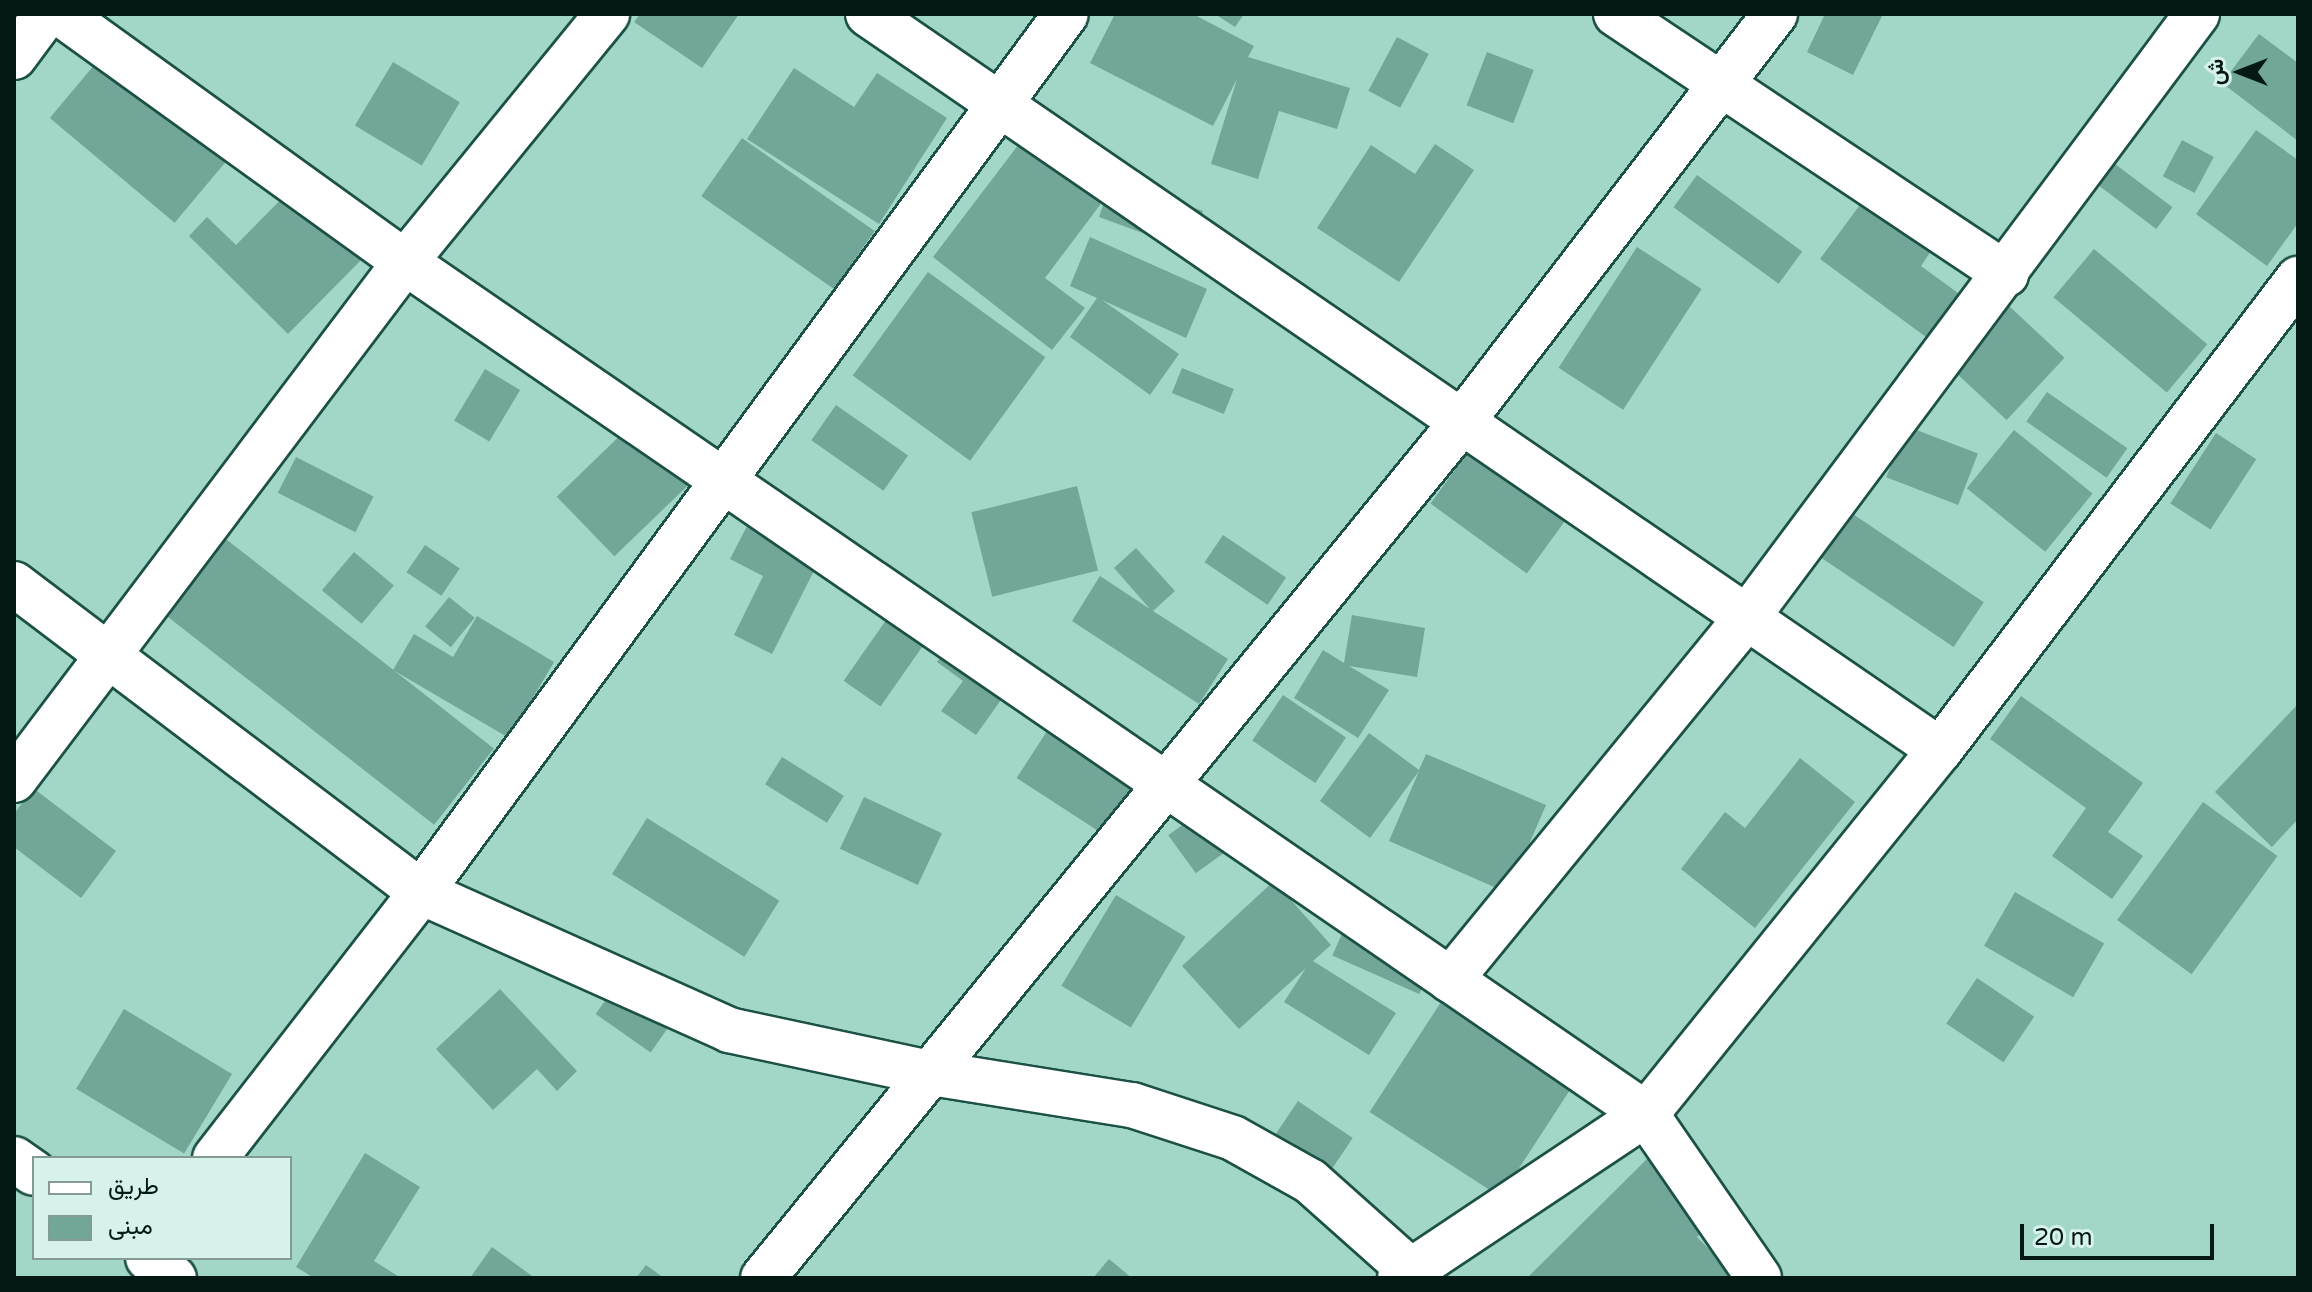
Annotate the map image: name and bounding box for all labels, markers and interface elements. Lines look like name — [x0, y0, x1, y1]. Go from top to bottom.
north arrow — [2200, 32, 2280, 112]
text: ش — [2203, 59, 2229, 85]
legend — [32, 1156, 292, 1260]
text: طريق — [108, 1172, 159, 1201]
scale bar — [2024, 1208, 2218, 1258]
text: مبنى — [108, 1212, 153, 1241]
text: 20 m — [2034, 1223, 2092, 1252]

